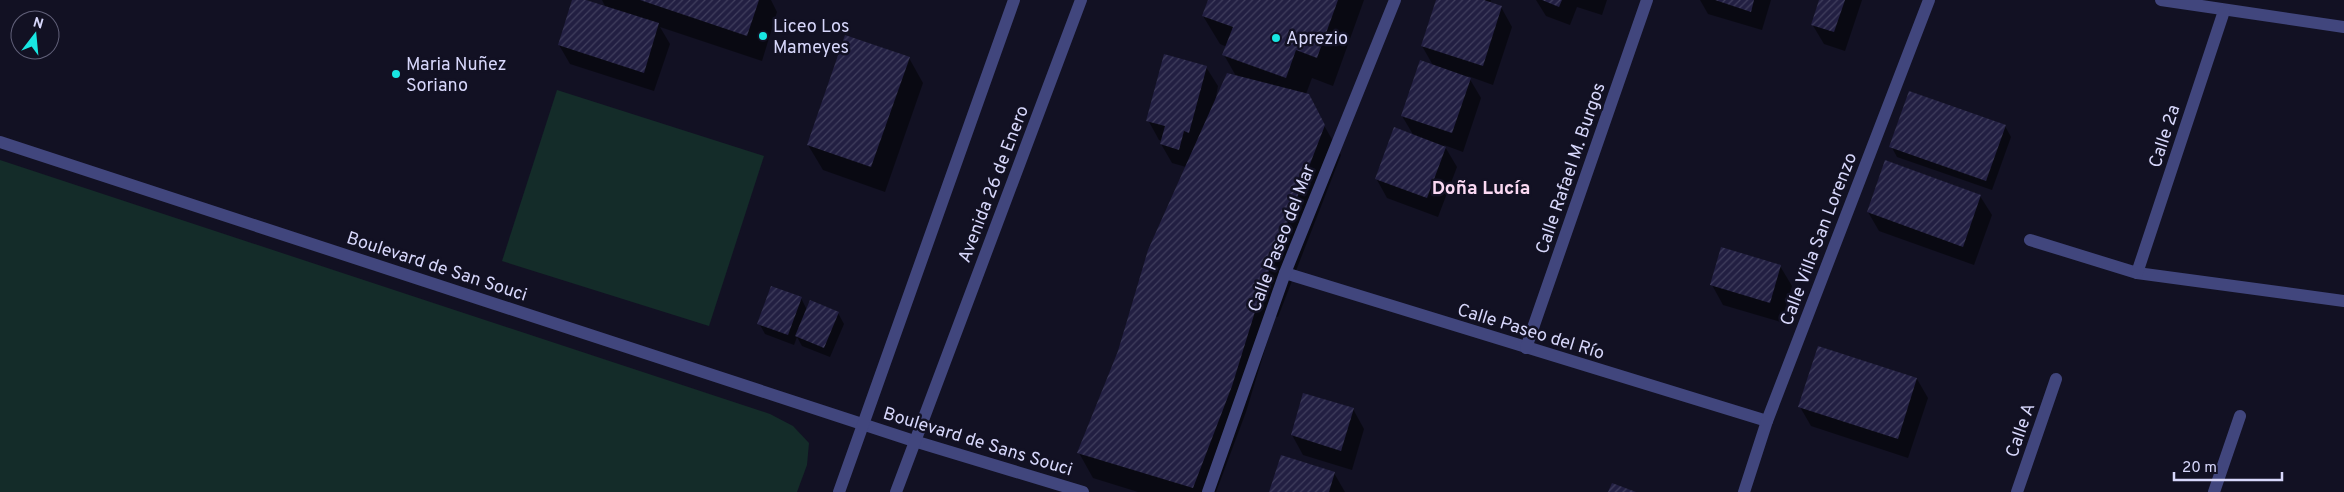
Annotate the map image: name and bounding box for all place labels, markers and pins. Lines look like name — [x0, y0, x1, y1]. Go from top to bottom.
place label: Liceo Los Mameyes — [773, 16, 849, 60]
place label: Aprezio — [1286, 28, 1348, 51]
marker: Liceo Los Mameyes — [757, 30, 769, 42]
marker: Aprezio — [1270, 32, 1282, 44]
place label: Maria Nuñez Soriano — [406, 54, 507, 98]
marker: Maria Nuñez Soriano — [390, 68, 402, 80]

